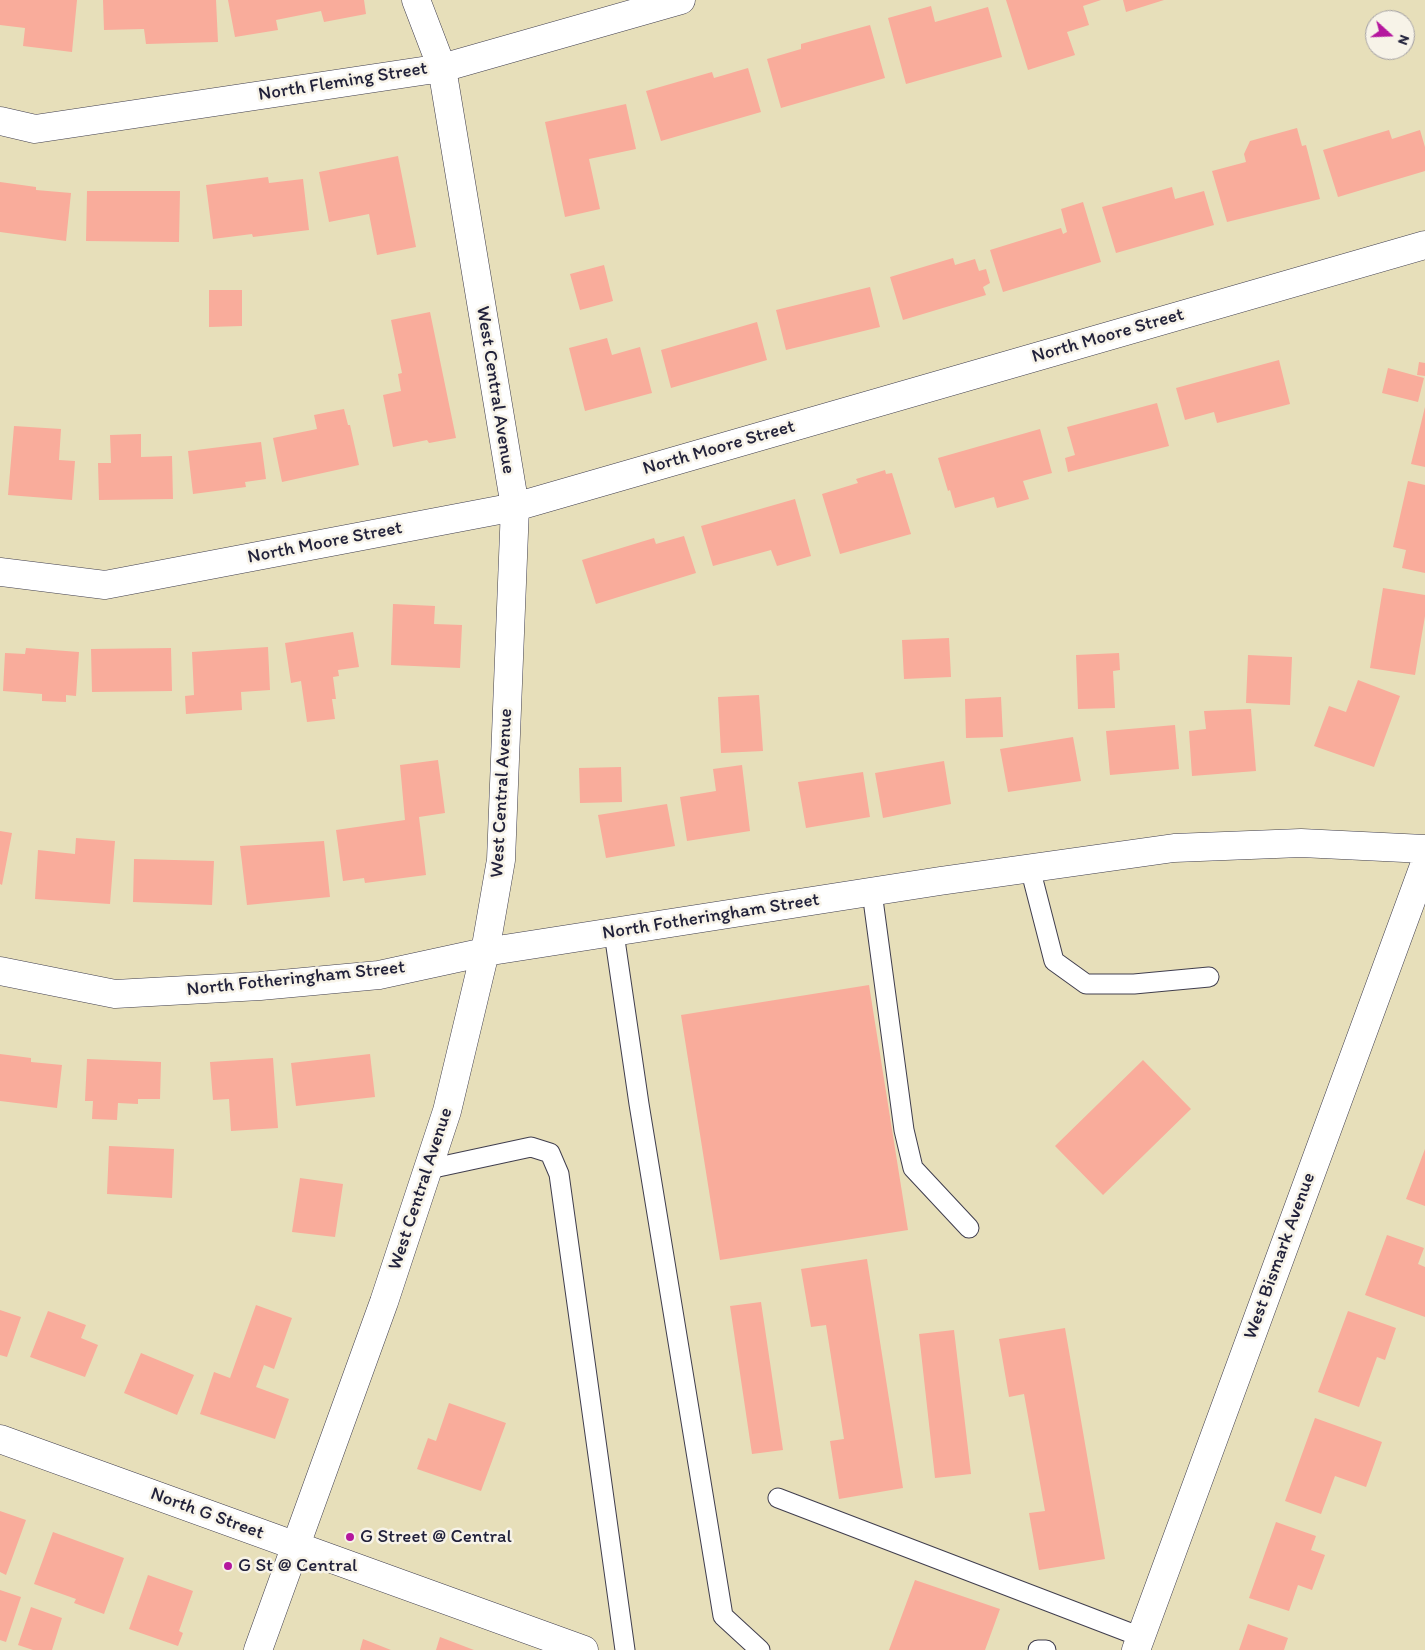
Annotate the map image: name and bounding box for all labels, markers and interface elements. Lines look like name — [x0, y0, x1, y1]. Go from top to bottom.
north arrow — [1365, 10, 1415, 60]
text: N — [1394, 33, 1413, 47]
street label: North Fleming Street — [257, 57, 429, 107]
street label: North Moore Street — [1029, 303, 1187, 369]
street label: West Central Avenue — [470, 304, 520, 476]
street label: North Moore Street — [640, 415, 798, 481]
street label: North Moore Street — [246, 517, 404, 569]
street label: West Central Avenue — [486, 708, 518, 878]
street label: North Fotheringham Street — [601, 889, 821, 945]
street label: North Fotheringham Street — [186, 956, 406, 1002]
street label: West Central Avenue — [384, 1105, 458, 1273]
street label: West Bismark Avenue — [1239, 1170, 1321, 1342]
street label: North G Street — [147, 1483, 267, 1545]
place label: G Street @ Central — [360, 1526, 512, 1548]
marker: G Street @ Central — [344, 1531, 356, 1543]
place label: G St @ Central — [238, 1555, 357, 1577]
marker: G St @ Central — [222, 1560, 234, 1572]

